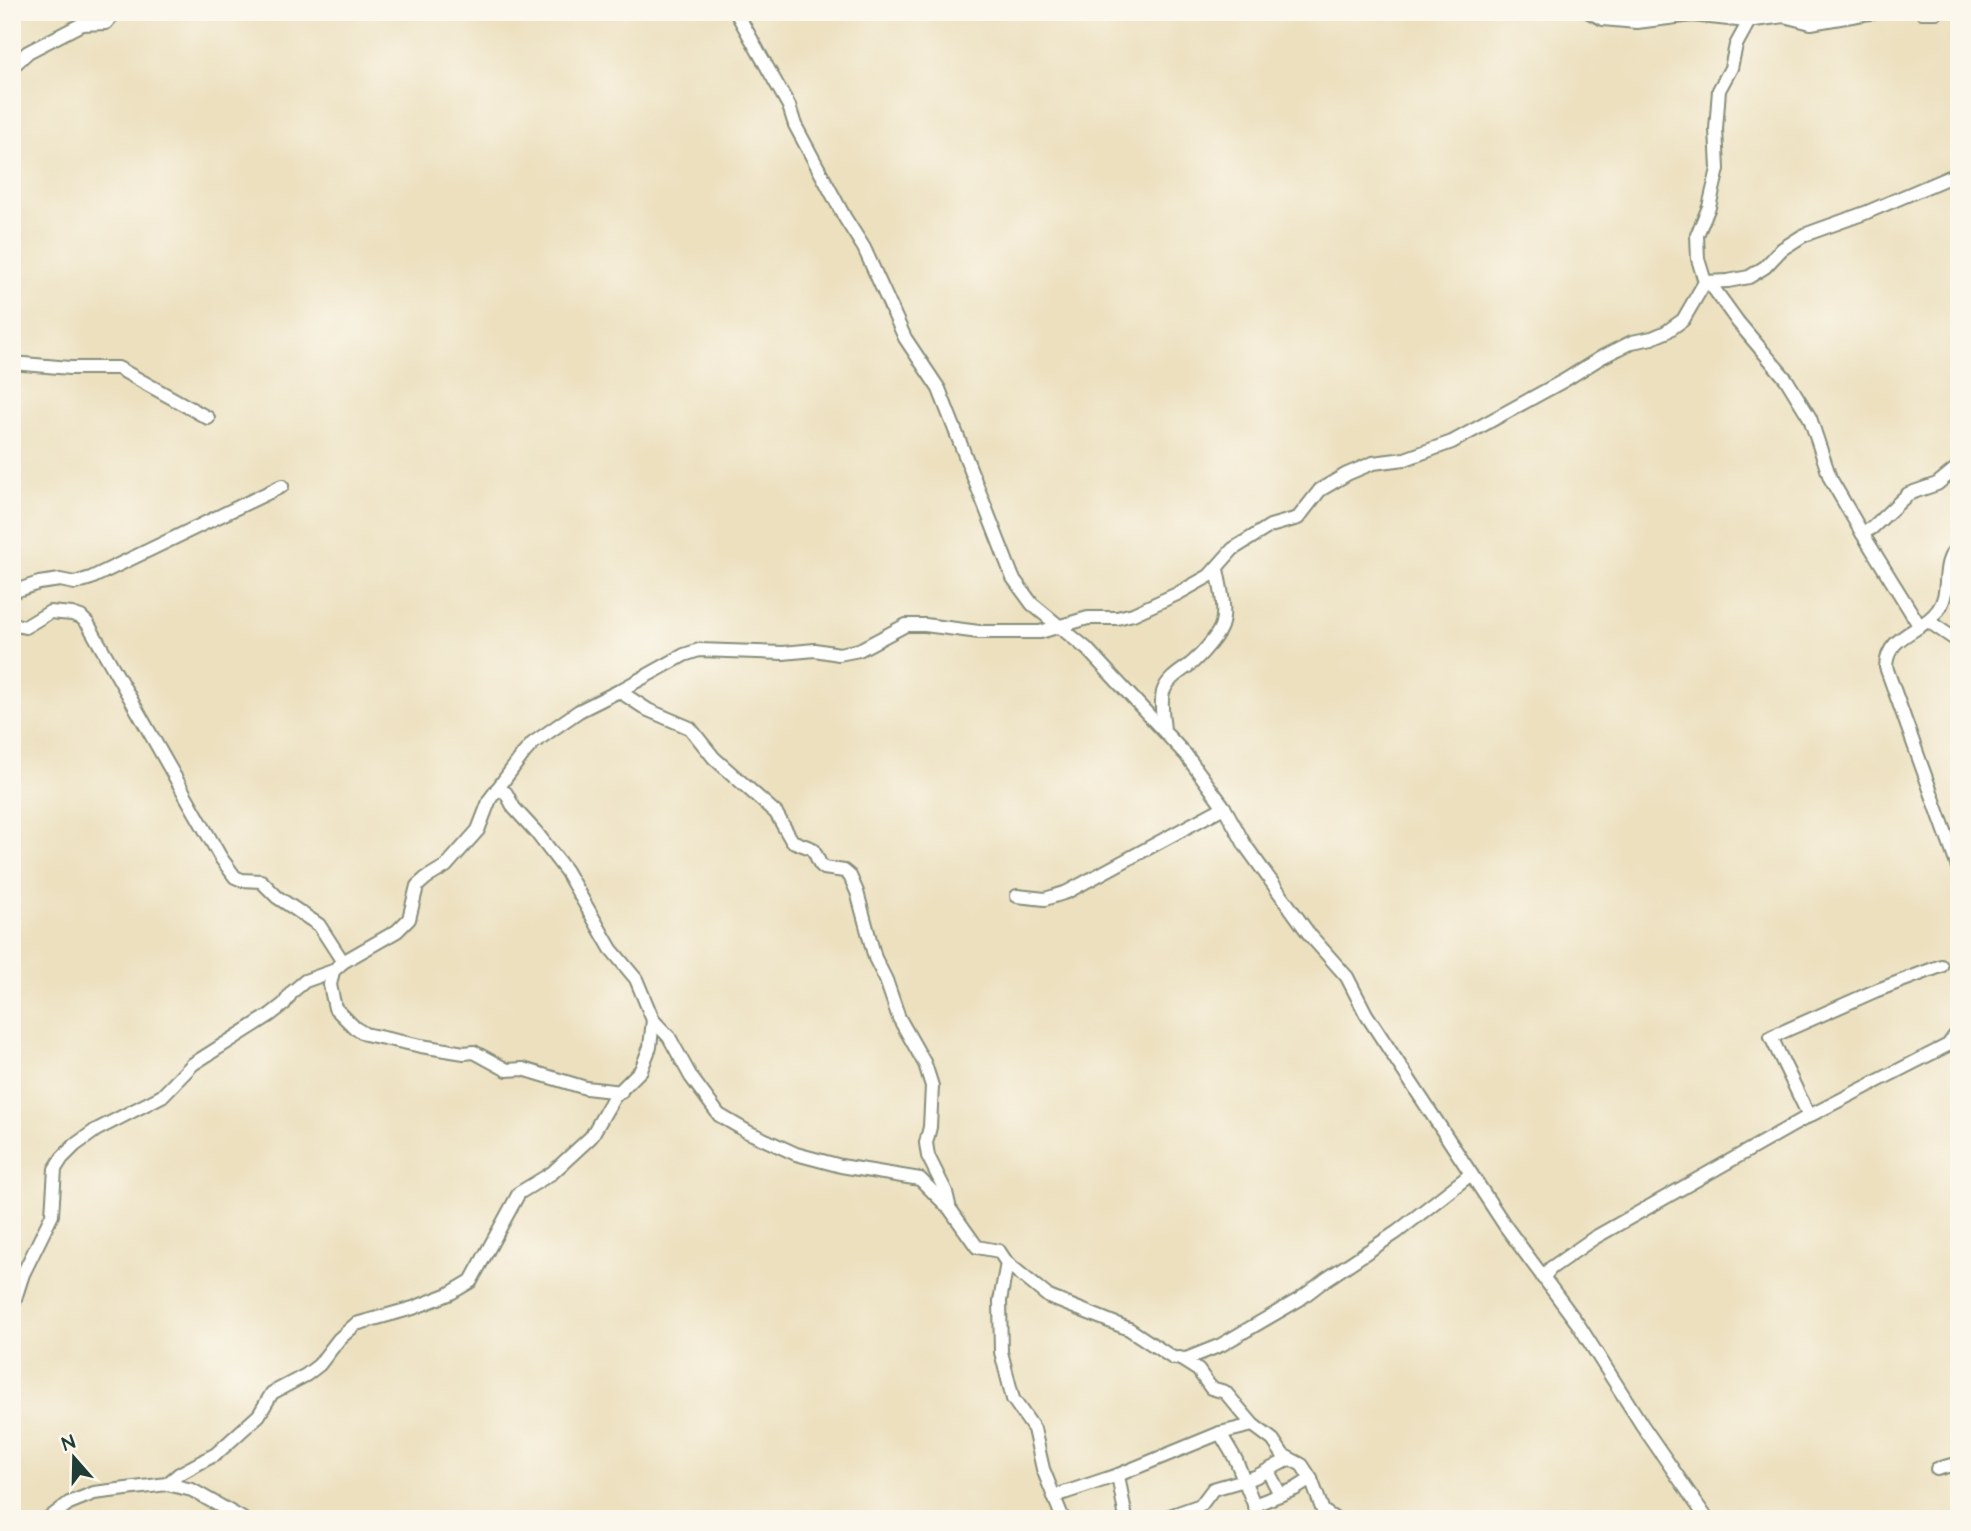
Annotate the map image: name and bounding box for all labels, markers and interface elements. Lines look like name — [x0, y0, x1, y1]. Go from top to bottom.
north arrow — [38, 1422, 108, 1492]
text: N — [58, 1429, 79, 1458]

